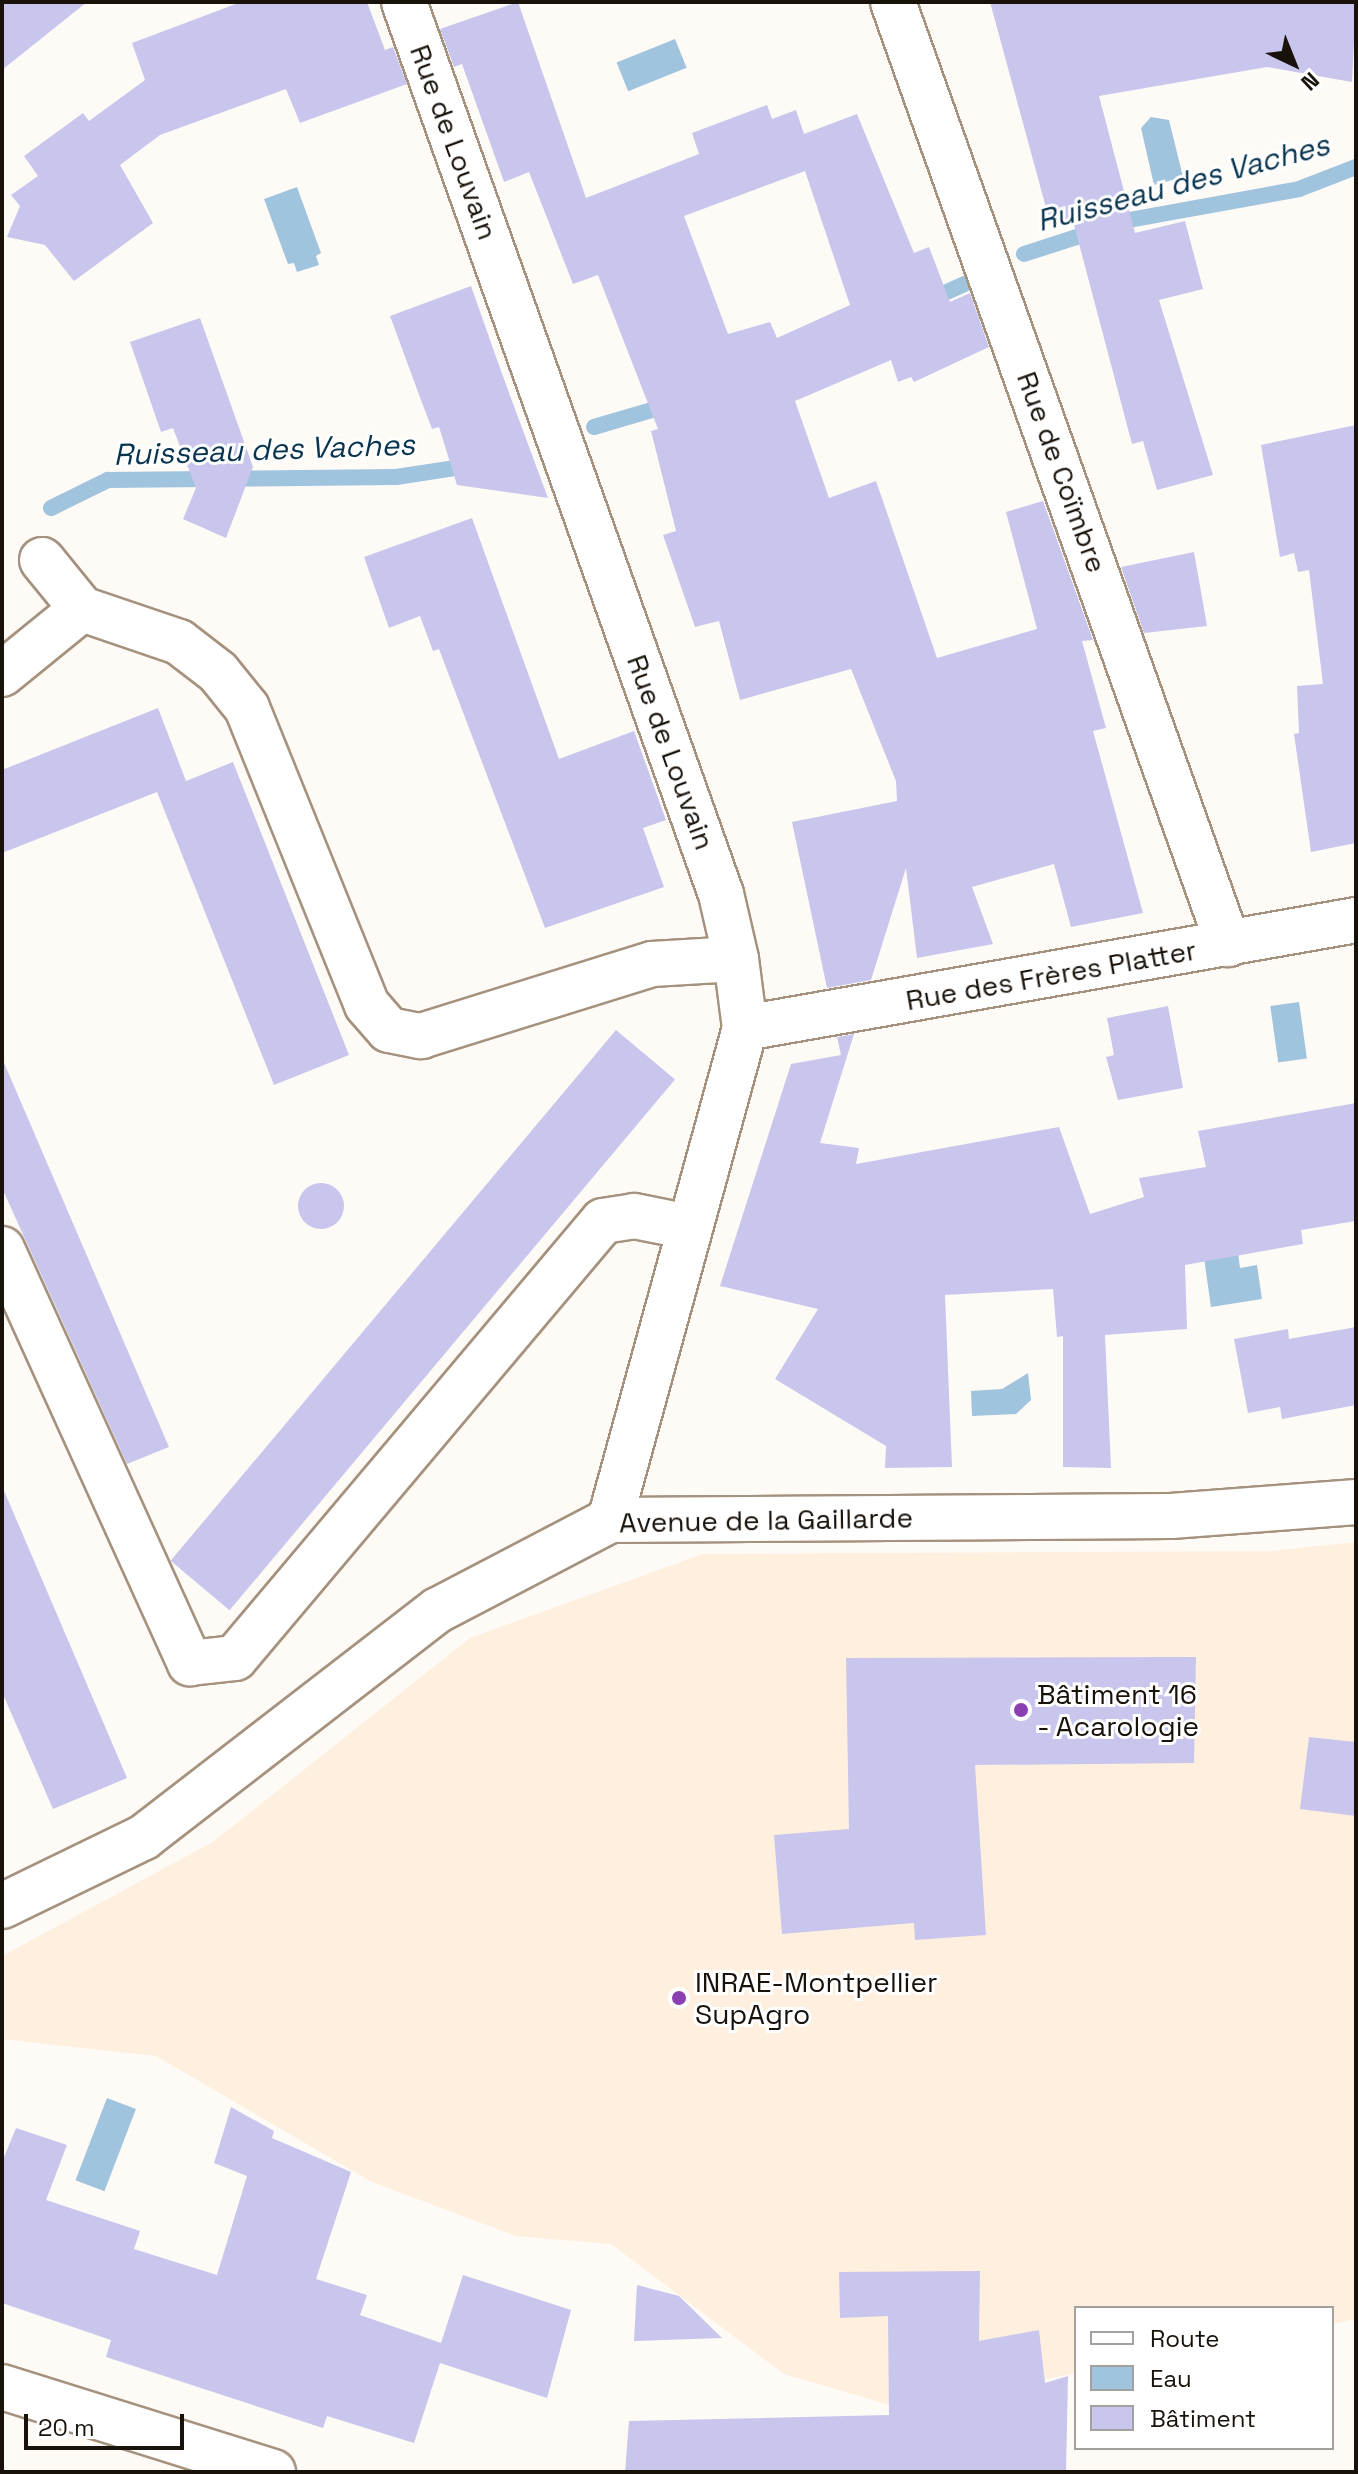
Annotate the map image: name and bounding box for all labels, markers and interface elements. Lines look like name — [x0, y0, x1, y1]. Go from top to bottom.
north arrow — [1254, 24, 1334, 104]
street label: Rue de Louvain — [403, 40, 505, 244]
text: N — [1295, 66, 1325, 97]
water label: Ruisseau des Vaches — [1033, 127, 1333, 239]
street label: Rue de Coïmbre — [1010, 367, 1114, 577]
water label: Ruisseau des Vaches — [113, 427, 415, 473]
street label: Rue de Louvain — [620, 650, 722, 854]
street label: Rue des Frères Platter — [903, 933, 1199, 1017]
street label: Avenue de la Gaillarde — [619, 1501, 913, 1539]
place label: Bâtiment 16 - Acarologie — [1037, 1677, 1200, 1743]
marker: Bâtiment 16 - Acarologie — [1012, 1701, 1030, 1719]
place label: INRAE-Montpellier SupAgro — [695, 1965, 938, 2031]
marker: INRAE-Montpellier SupAgro — [670, 1989, 688, 2007]
legend — [1074, 2306, 1334, 2450]
text: Route — [1150, 2323, 1219, 2354]
text: Eau — [1150, 2363, 1192, 2394]
scale bar — [28, 2398, 188, 2448]
text: Bâtiment — [1150, 2403, 1256, 2434]
text: 20 m — [38, 2412, 95, 2443]

